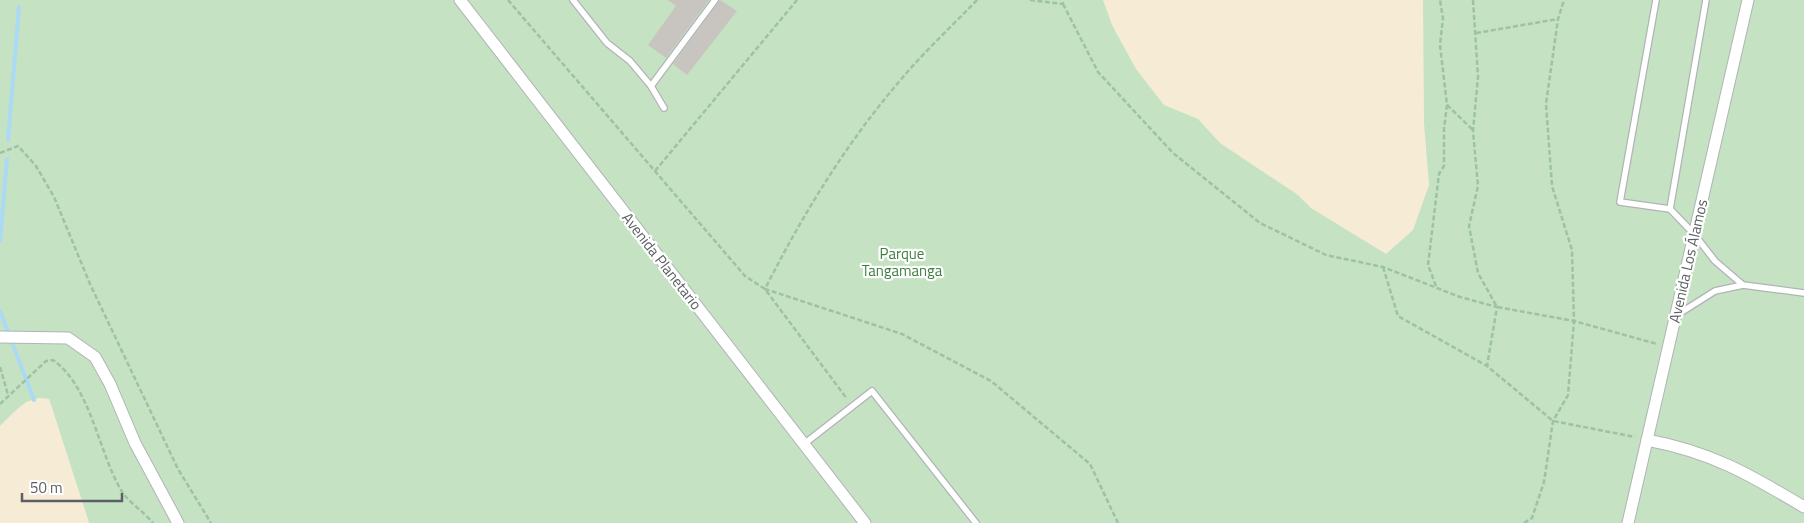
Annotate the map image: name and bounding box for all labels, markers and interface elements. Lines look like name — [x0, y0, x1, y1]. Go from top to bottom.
street label: Avenida Los Álamos — [1663, 197, 1713, 325]
street label: Avenida Planetario — [617, 207, 707, 315]
park label: Parque Tangamanga — [862, 242, 943, 282]
scale bar — [22, 470, 122, 502]
text: 50 m — [30, 476, 63, 499]

